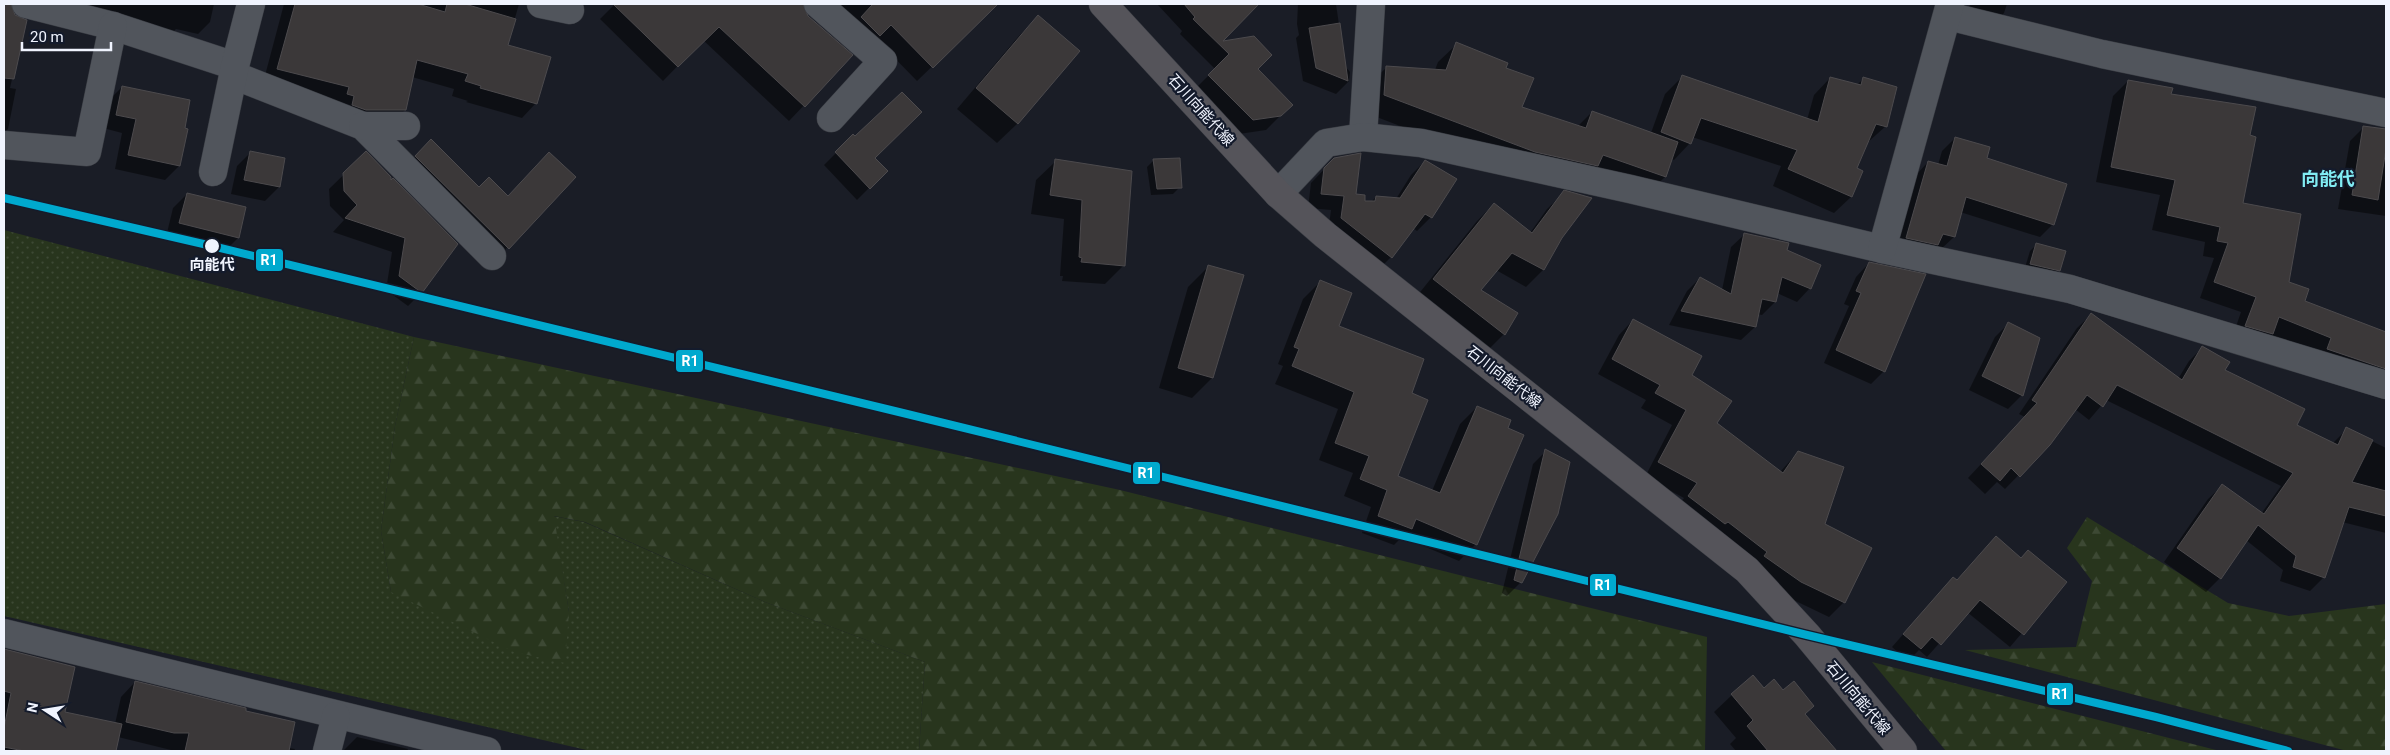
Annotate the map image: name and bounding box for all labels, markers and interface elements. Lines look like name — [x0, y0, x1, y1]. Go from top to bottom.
scale bar — [22, 20, 111, 52]
text: 20 m — [30, 28, 64, 46]
street label: 石川向能代線 — [1164, 71, 1238, 149]
district label: 向能代 — [2301, 168, 2355, 189]
marker: 向能代 — [203, 237, 221, 255]
line badge: R1 — [255, 248, 284, 272]
text: R1 — [260, 252, 278, 268]
place label: 向能代 — [189, 256, 235, 274]
street label: 石川向能代線 — [1463, 342, 1545, 412]
line badge: R1 — [675, 349, 704, 373]
text: R1 — [681, 353, 699, 369]
line badge: R1 — [1132, 461, 1161, 485]
text: R1 — [1137, 465, 1155, 481]
line badge: R1 — [1589, 573, 1617, 597]
text: R1 — [1594, 577, 1612, 593]
street label: 石川向能代線 — [1822, 658, 1894, 738]
line badge: R1 — [2046, 682, 2074, 706]
north arrow — [20, 685, 70, 735]
text: R1 — [2051, 686, 2069, 702]
text: N — [23, 701, 41, 714]

